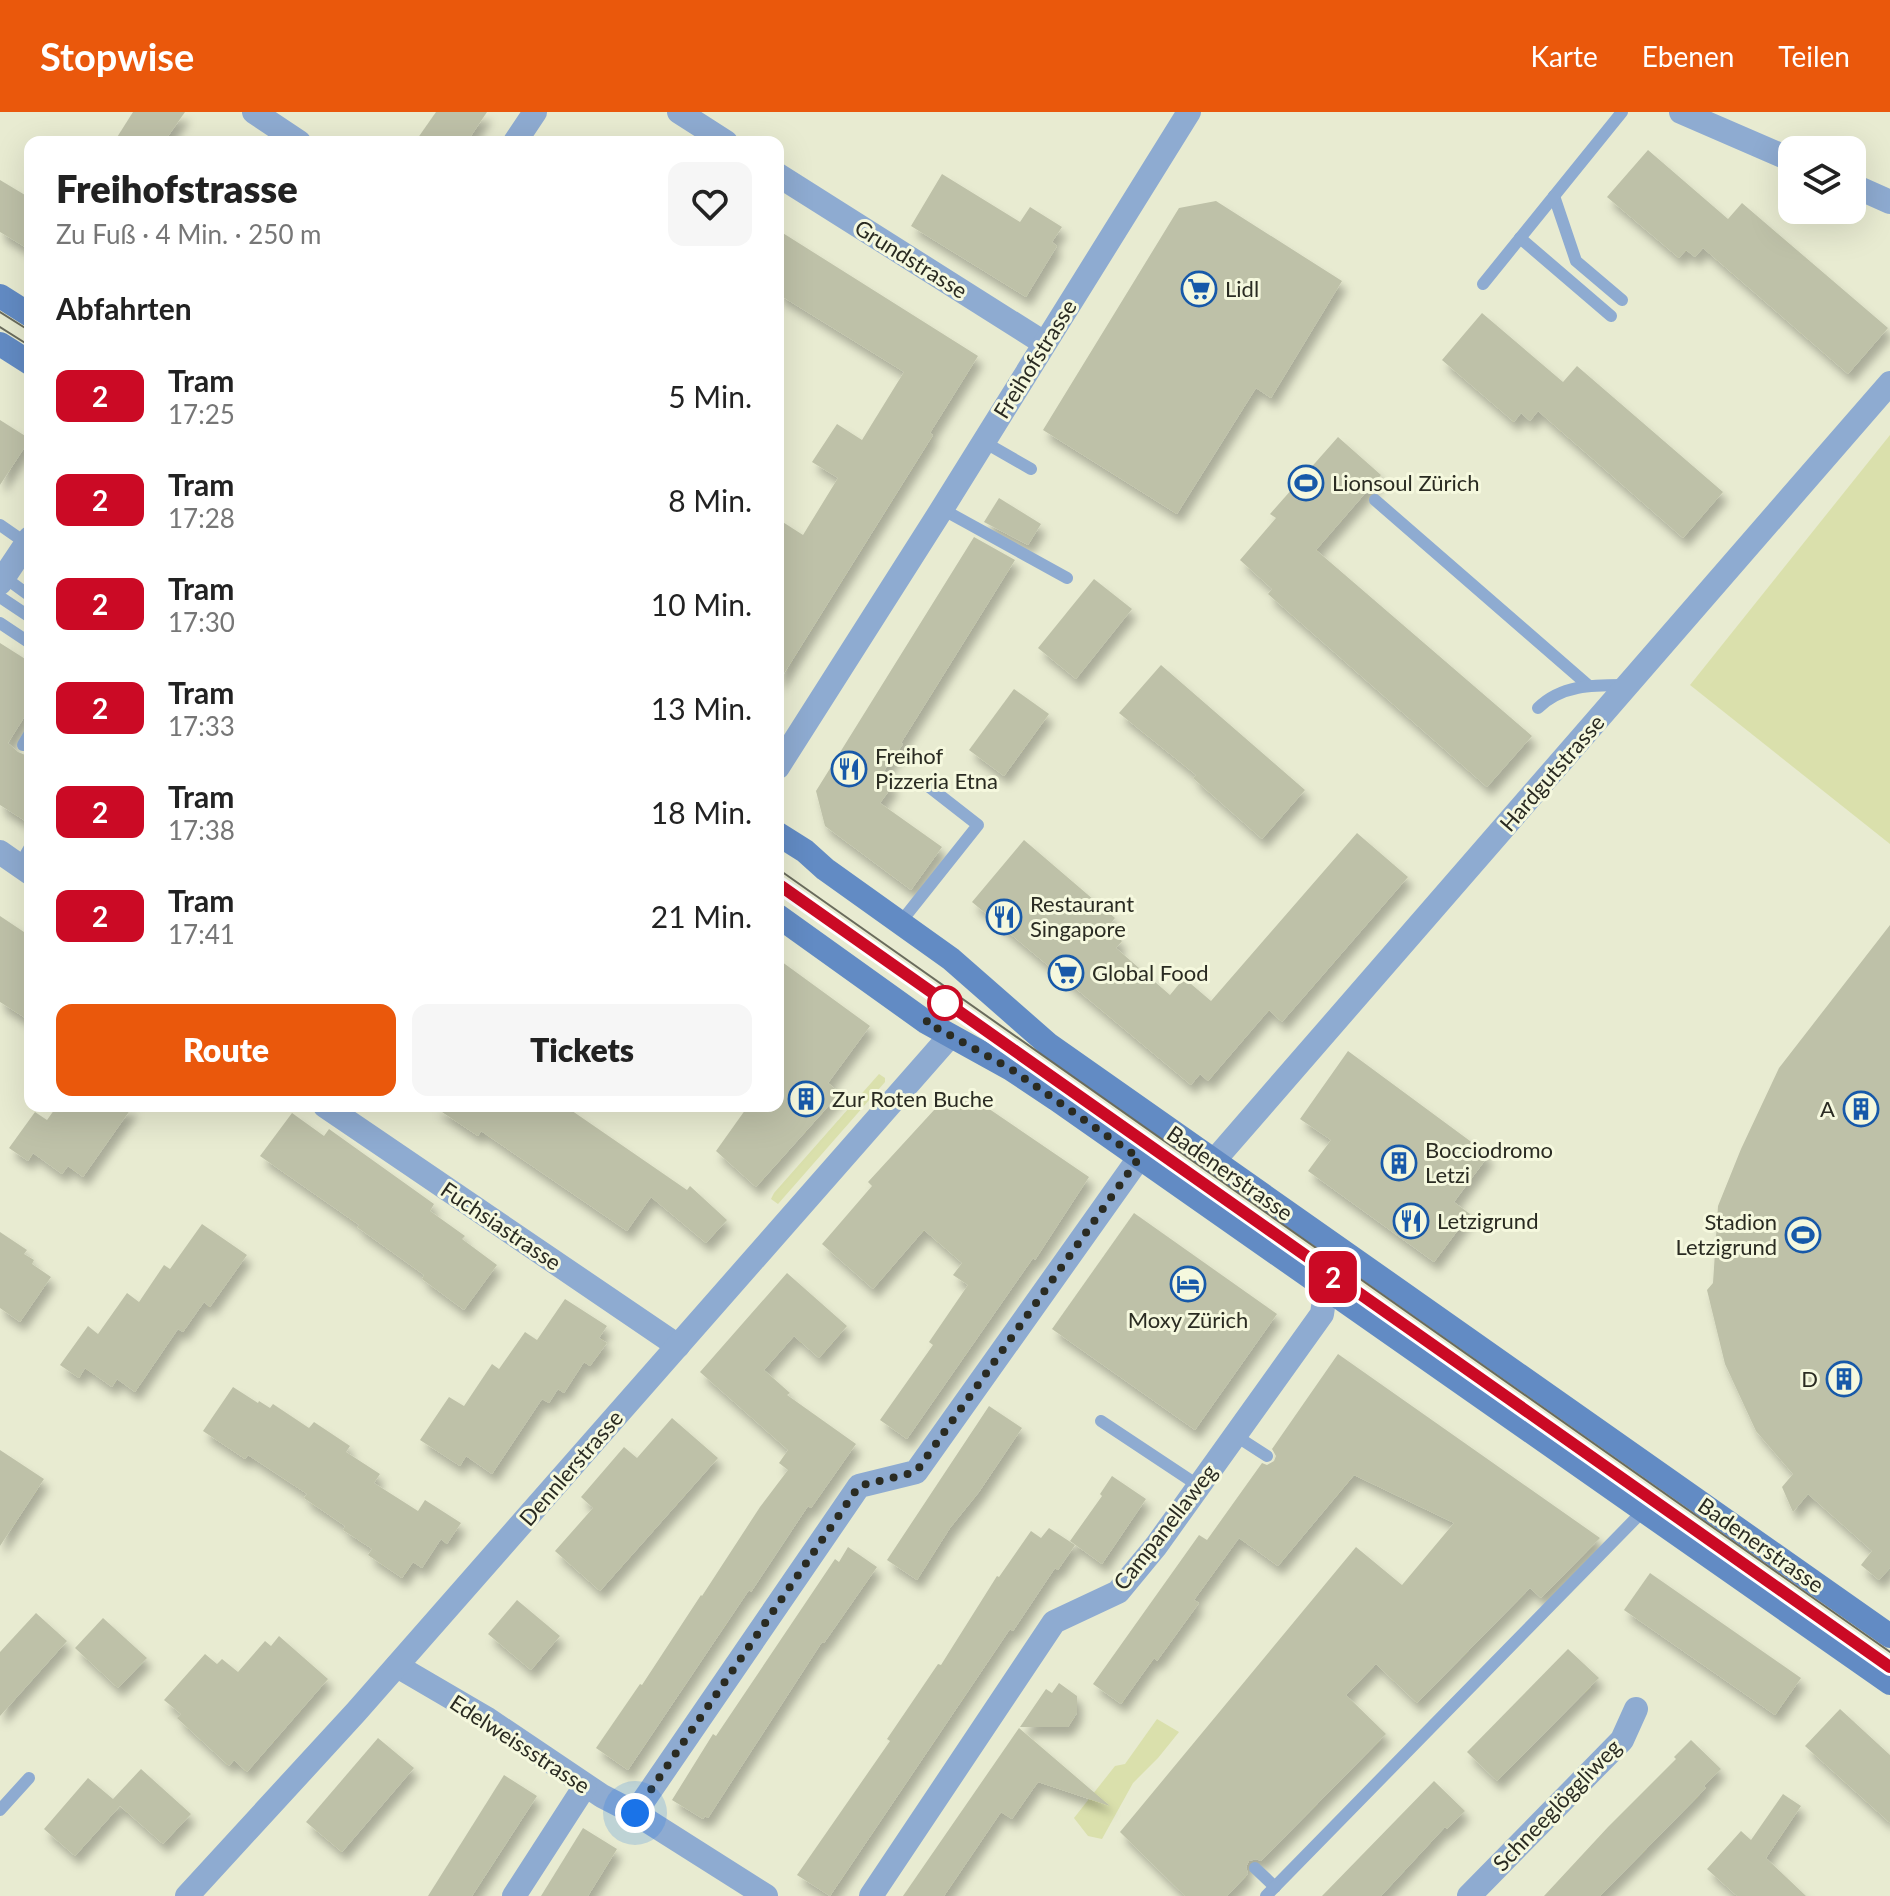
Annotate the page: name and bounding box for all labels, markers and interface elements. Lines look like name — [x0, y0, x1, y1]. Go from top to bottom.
text: Stopwise — [40, 33, 194, 79]
text: Karte — [1530, 39, 1598, 73]
text: Ebenen — [1642, 39, 1734, 73]
text: Teilen — [1778, 39, 1850, 73]
map controls — [1778, 136, 1866, 224]
button: layers — [1778, 136, 1866, 224]
button: heart — [668, 162, 752, 246]
text: Freihofstrasse — [56, 165, 298, 211]
street label: Grundstrasse — [850, 213, 973, 304]
text: Zu Fuß · 4 Min. · 250 m — [56, 218, 322, 250]
supermarket icon: Lidl — [1180, 270, 1218, 308]
place label: Lidl — [1225, 275, 1259, 302]
text: Abfahrten — [56, 290, 192, 326]
street label: Freihofstrasse — [987, 294, 1082, 423]
text: Tram — [168, 362, 234, 398]
text: 5 Min. — [668, 378, 752, 414]
text: 2 — [92, 379, 108, 413]
text: 17:25 — [168, 398, 235, 430]
sports icon: Lionsoul Zürich — [1287, 464, 1325, 502]
text: Tram — [168, 466, 234, 502]
place label: Lionsoul Zürich — [1332, 469, 1480, 496]
text: 8 Min. — [668, 482, 752, 518]
text: 2 — [92, 483, 108, 517]
text: 17:28 — [168, 502, 235, 534]
text: Tram — [168, 570, 234, 606]
text: 10 Min. — [651, 586, 752, 622]
text: 2 — [92, 587, 108, 621]
text: 17:30 — [168, 606, 235, 638]
text: Tram — [168, 674, 234, 710]
text: 13 Min. — [651, 690, 752, 726]
text: 2 — [92, 691, 108, 725]
street label: Hardgutstrasse — [1494, 709, 1610, 837]
text: 17:33 — [168, 710, 235, 742]
place label: Freihof Pizzeria Etna — [875, 742, 998, 794]
restaurant icon: Freihof Pizzeria Etna — [830, 750, 868, 788]
text: Tram — [168, 778, 234, 814]
text: 18 Min. — [651, 794, 752, 830]
text: 2 — [92, 795, 108, 829]
text: 17:38 — [168, 814, 235, 846]
text: Tram — [168, 882, 234, 918]
place label: Restaurant Singapore — [1030, 890, 1134, 942]
text: 21 Min. — [651, 898, 752, 934]
restaurant icon: Restaurant Singapore — [985, 898, 1023, 936]
text: 2 — [92, 899, 108, 933]
text: 17:41 — [168, 918, 235, 950]
supermarket icon: Global Food — [1047, 954, 1085, 992]
place label: Global Food — [1092, 959, 1208, 986]
unlabelled marker — [928, 986, 962, 1020]
button: Route — [56, 1004, 396, 1096]
button: Tickets — [412, 1004, 752, 1096]
building icon: Zur Roten Buche — [787, 1080, 825, 1118]
place label: Zur Roten Buche — [832, 1085, 994, 1112]
building icon: A — [1842, 1090, 1880, 1128]
place label: A — [1820, 1095, 1835, 1122]
street label: Badenerstrasse — [1162, 1119, 1298, 1226]
place label: Bocciodromo Letzi — [1425, 1136, 1553, 1188]
building icon: Bocciodromo Letzi — [1380, 1144, 1418, 1182]
street label: Fuchsiastrasse — [436, 1175, 567, 1276]
restaurant icon: Letzigrund — [1392, 1202, 1430, 1240]
place label: Letzigrund — [1437, 1207, 1538, 1234]
place label: Stadion Letzigrund — [1676, 1208, 1777, 1260]
sports icon: Stadion Letzigrund — [1784, 1216, 1822, 1254]
line badge: 2 — [1307, 1251, 1359, 1303]
text: 2 — [1325, 1260, 1341, 1294]
hotel icon: Moxy Zürich — [1169, 1265, 1207, 1303]
place label: Moxy Zürich — [1128, 1306, 1248, 1333]
building icon: D — [1825, 1360, 1863, 1398]
place label: D — [1801, 1365, 1818, 1392]
street label: Dennlerstrasse — [513, 1404, 628, 1531]
street label: Campanellaweg — [1107, 1458, 1222, 1595]
street label: Badenerstrasse — [1693, 1491, 1829, 1598]
street label: Edelweissstrasse — [445, 1688, 595, 1799]
street label: Schneeglöggliweg — [1487, 1733, 1626, 1876]
your location — [615, 1793, 655, 1833]

